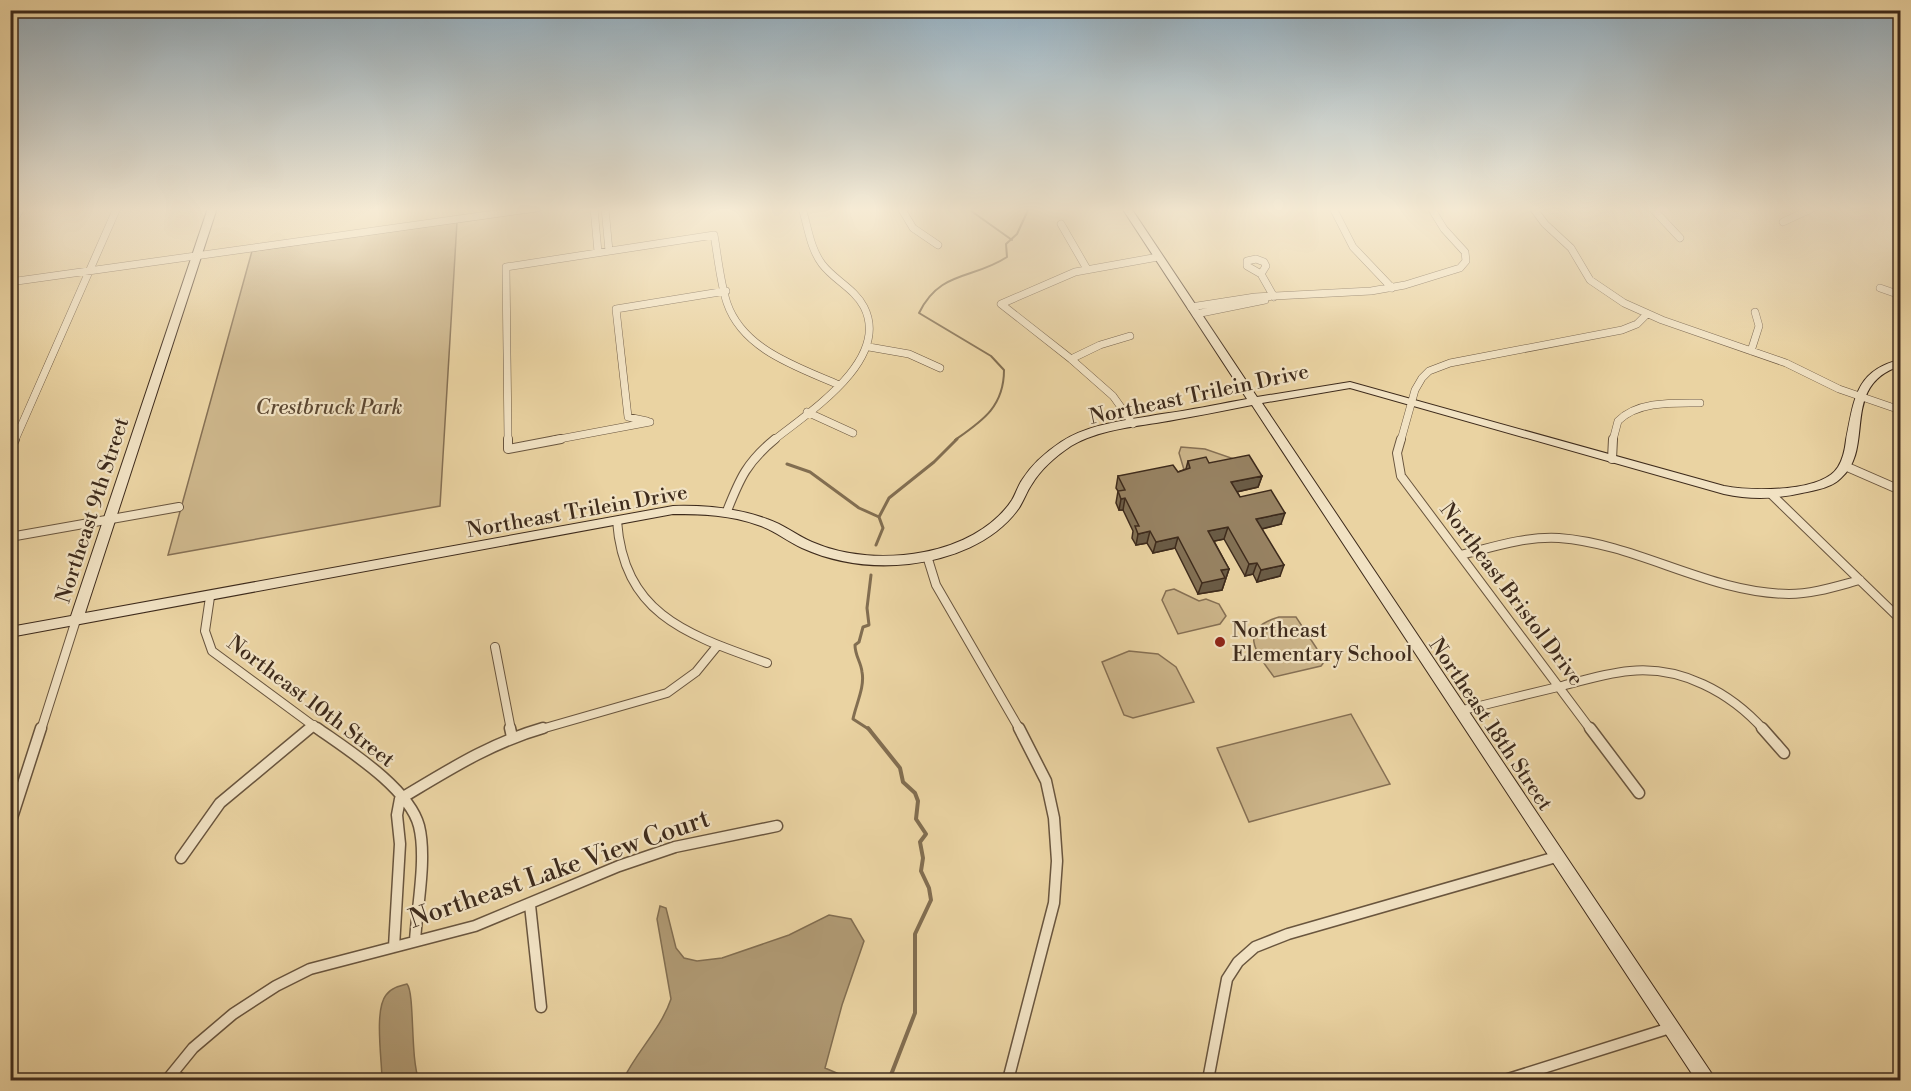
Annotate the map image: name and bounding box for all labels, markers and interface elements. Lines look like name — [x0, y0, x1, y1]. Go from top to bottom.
street label: Northeast Trilein Drive — [1087, 359, 1311, 431]
park label: Crestbruck Park — [255, 395, 403, 421]
street label: Northeast 9th Street — [51, 414, 135, 606]
street label: Northeast Trilein Drive — [465, 480, 690, 544]
street label: Northeast Bristol Drive — [1434, 498, 1589, 691]
place label: Northeast Elementary School — [1232, 618, 1412, 668]
street label: Northeast 10th Street — [221, 630, 400, 774]
street label: Northeast 18th Street — [1423, 633, 1558, 816]
marker: Northeast Elementary School — [1213, 635, 1227, 649]
street label: Northeast Lake View Court — [405, 802, 714, 935]

